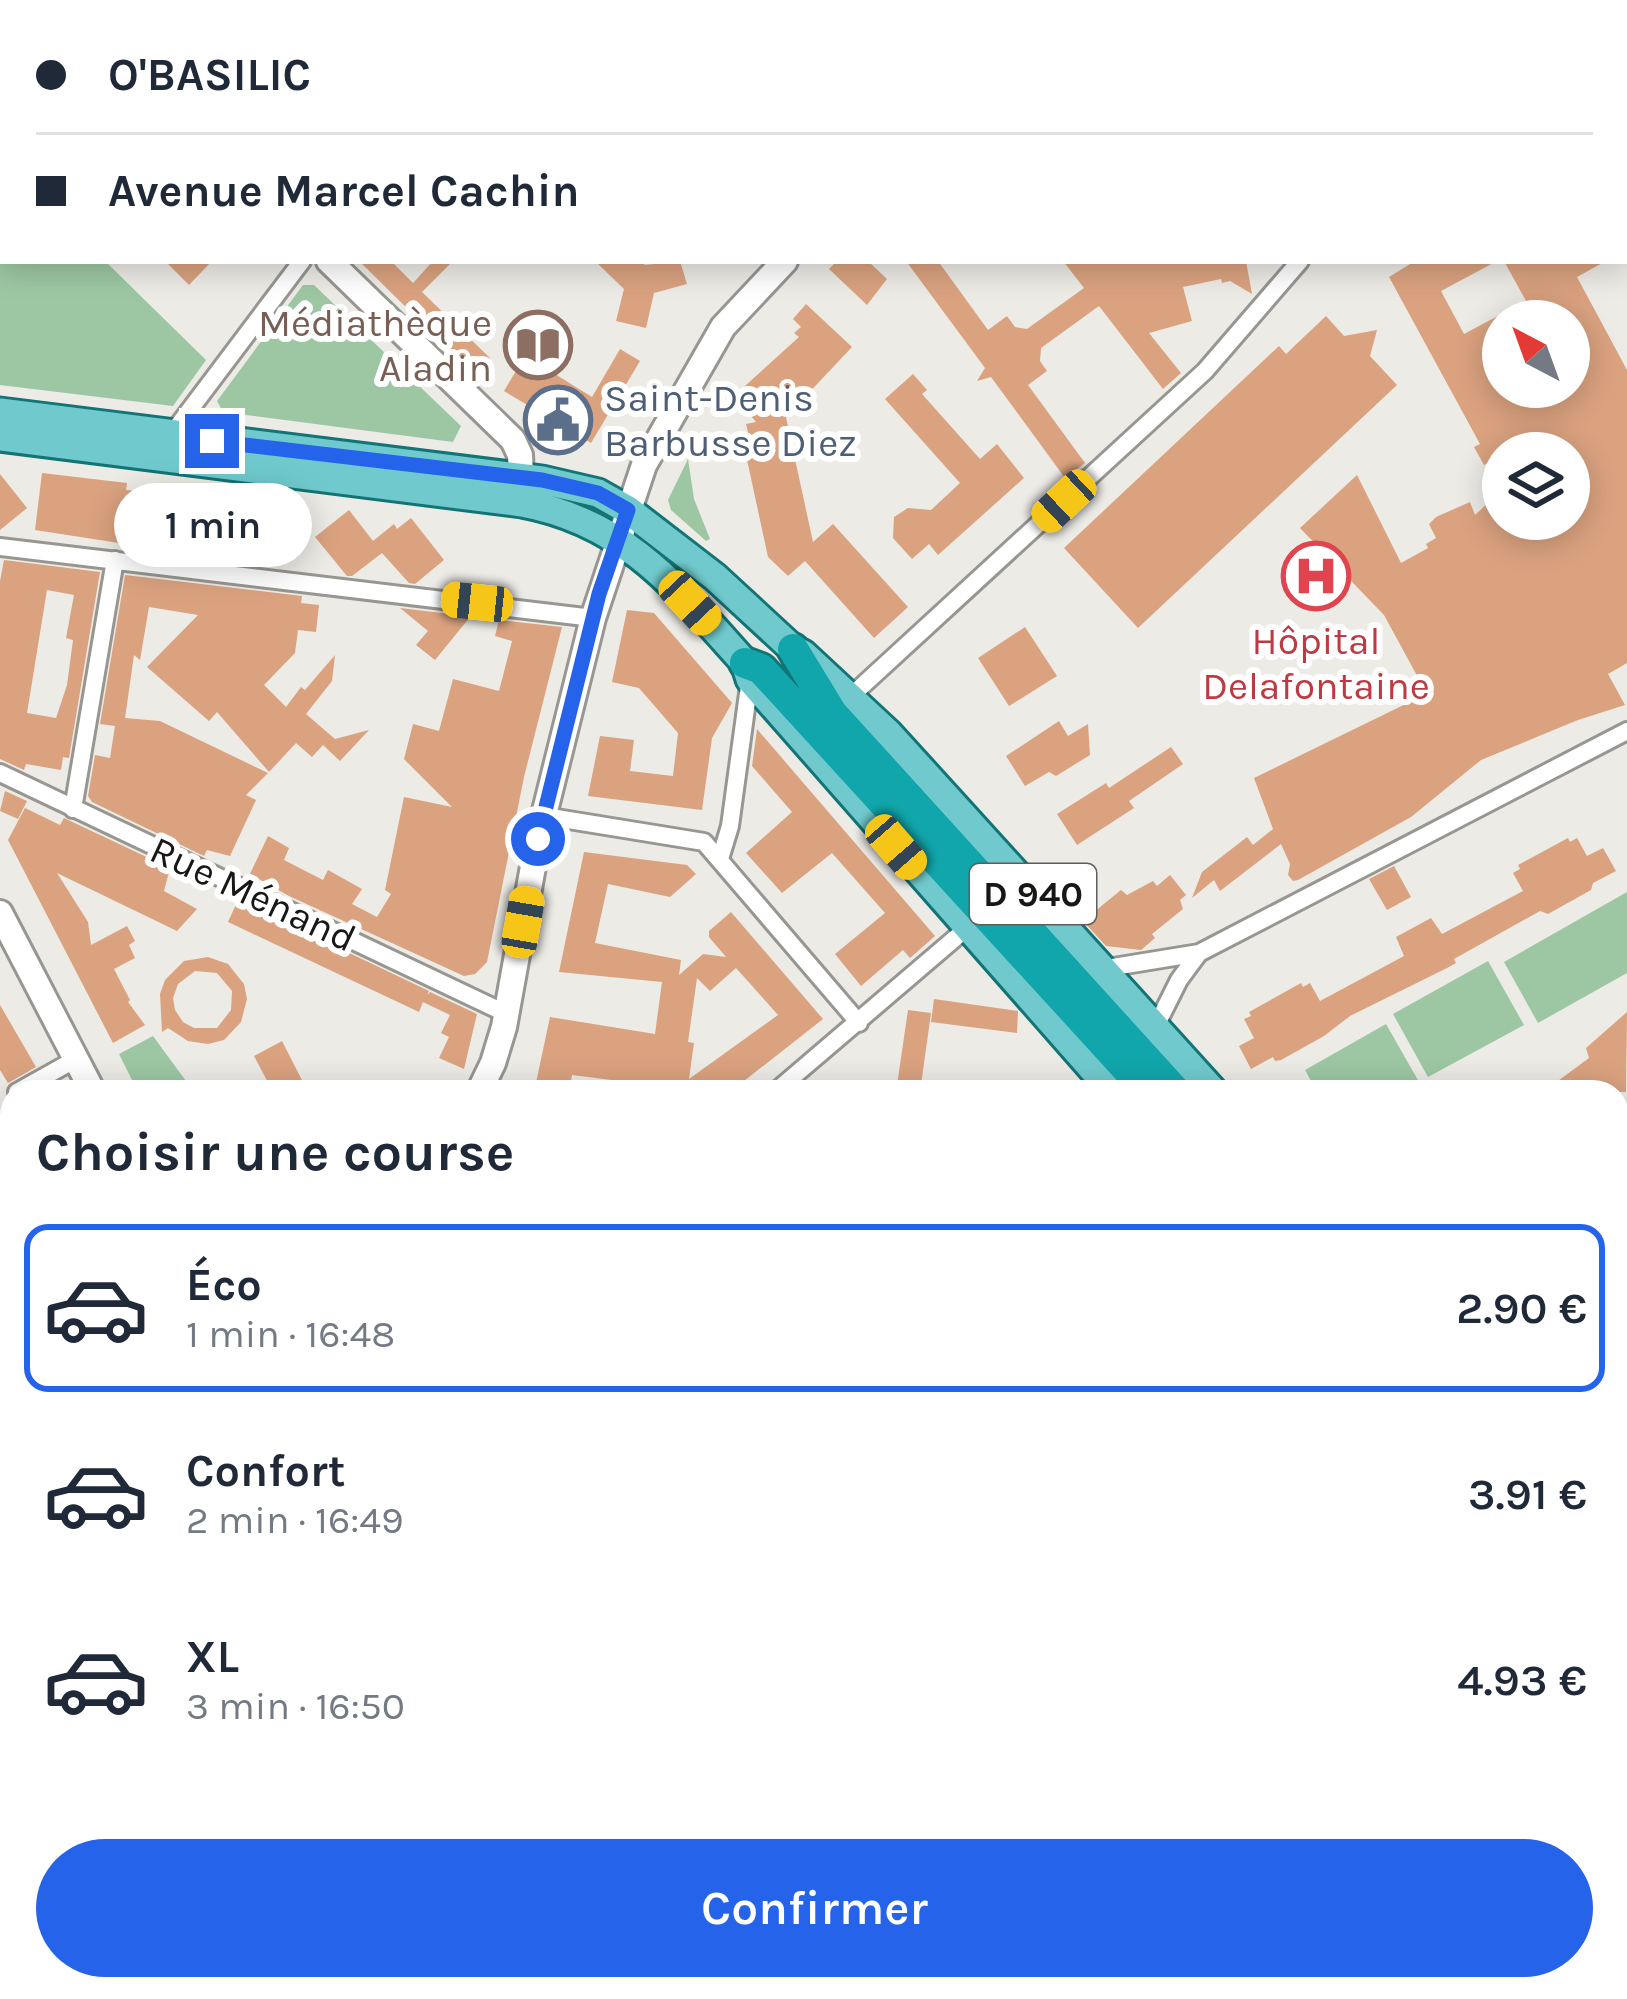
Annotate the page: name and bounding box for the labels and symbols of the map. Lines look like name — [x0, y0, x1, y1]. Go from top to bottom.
place label: Médiathèque Aladin — [258, 300, 492, 391]
north arrow — [1482, 300, 1590, 408]
library icon: Médiathèque Aladin — [503, 310, 573, 380]
place label: Saint-Denis Barbusse Diez — [604, 375, 857, 466]
public building icon: Saint-Denis Barbusse Diez — [523, 385, 593, 455]
route end — [185, 414, 239, 468]
car — [1025, 463, 1103, 539]
callout: 1 min — [113, 483, 311, 567]
hospital icon: Hôpital Delafontaine — [1281, 541, 1351, 611]
car — [652, 564, 728, 642]
car — [439, 580, 515, 624]
place label: Hôpital Delafontaine — [1202, 618, 1430, 709]
car — [859, 808, 933, 886]
route start — [511, 812, 565, 866]
street label: Rue Ménand — [143, 826, 363, 962]
road number: D 940 — [970, 864, 1096, 924]
car — [499, 883, 547, 961]

